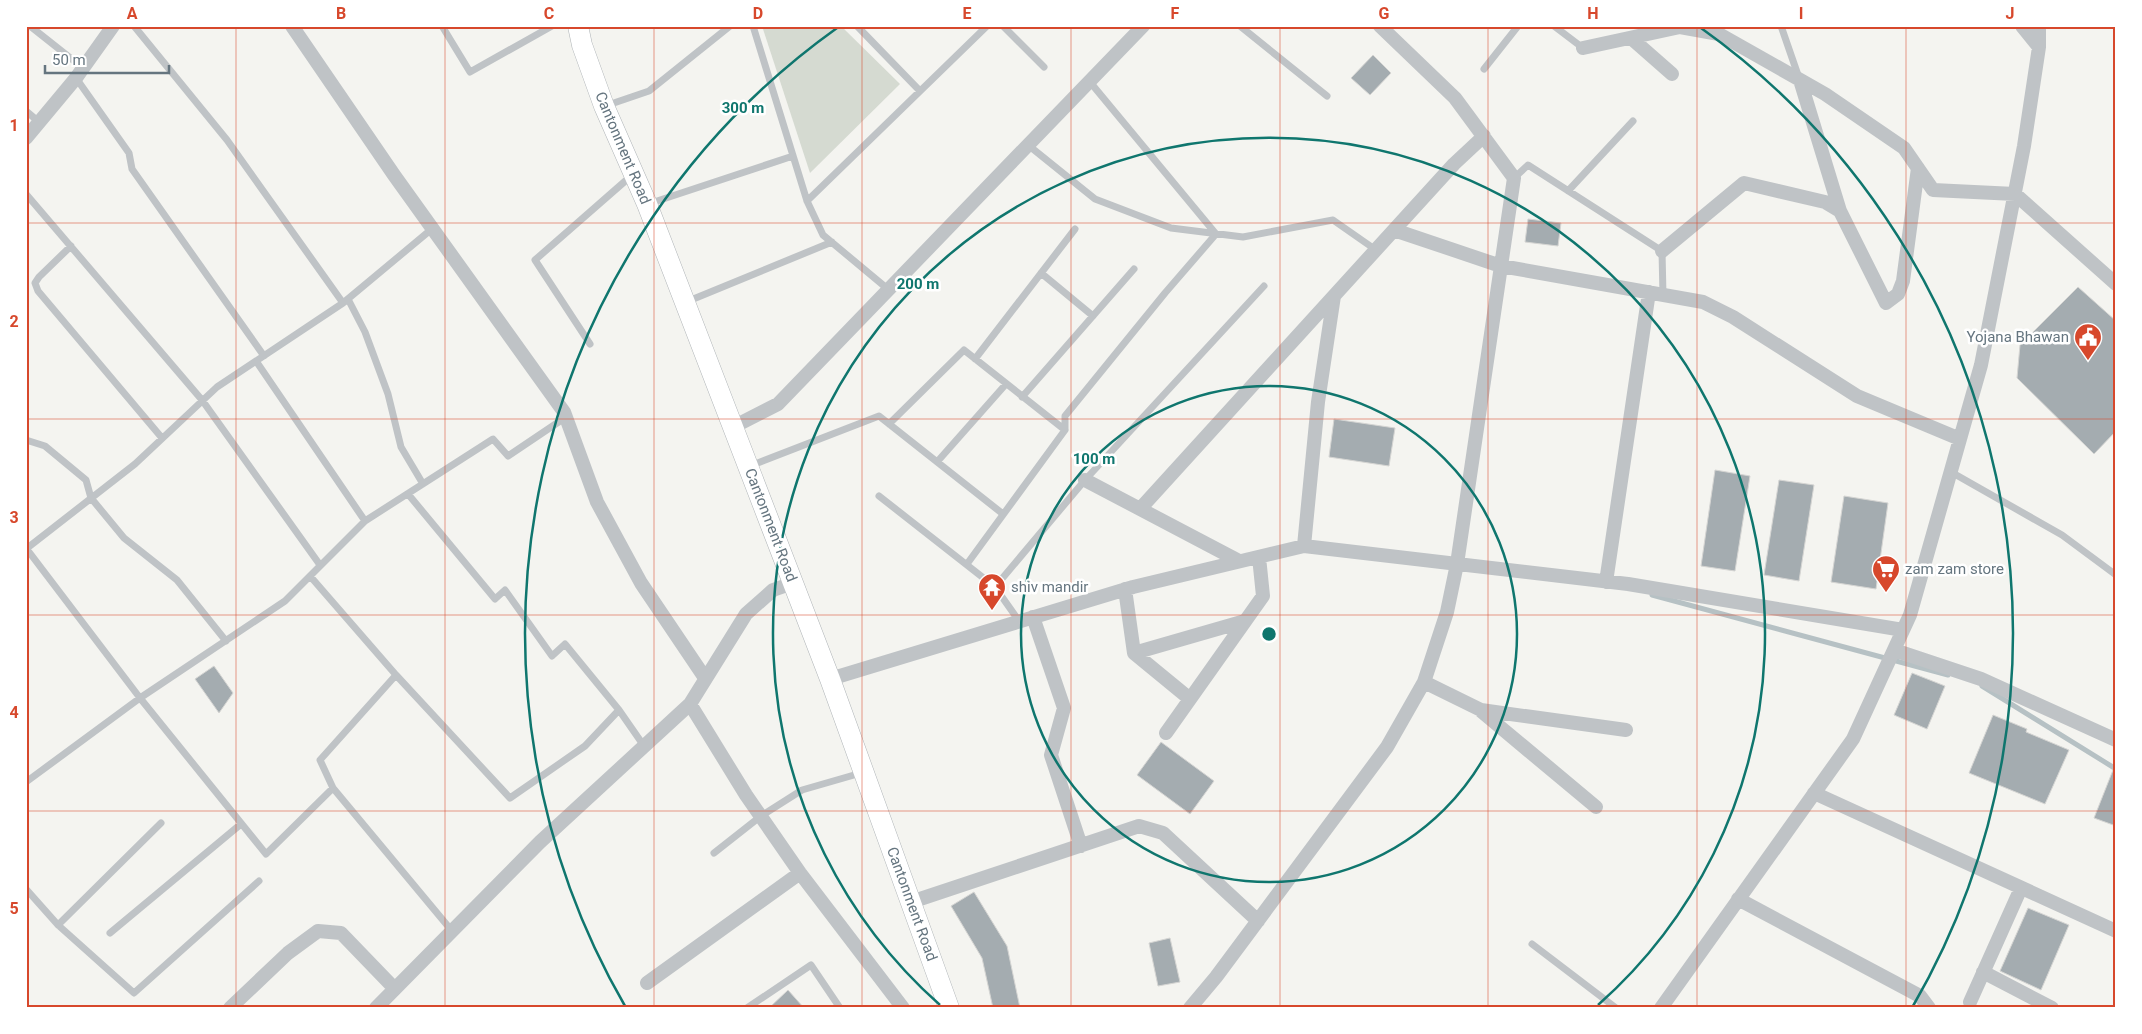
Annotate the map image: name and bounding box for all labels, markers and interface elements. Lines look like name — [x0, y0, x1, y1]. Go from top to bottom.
text: A — [127, 4, 138, 23]
text: B — [336, 4, 346, 23]
text: C — [544, 4, 554, 23]
text: D — [753, 4, 763, 23]
text: E — [963, 4, 972, 23]
text: F — [1171, 4, 1180, 23]
text: G — [1379, 4, 1390, 23]
text: H — [1587, 4, 1599, 23]
text: I — [1799, 4, 1803, 23]
text: J — [2006, 4, 2014, 23]
scale bar — [45, 42, 169, 74]
text: 50 m — [52, 51, 86, 69]
street label: Cantonment Road — [591, 89, 655, 207]
text: 300 m — [722, 99, 764, 117]
text: 1 — [9, 116, 19, 135]
text: 200 m — [897, 275, 939, 293]
text: 2 — [9, 312, 19, 331]
public building icon: Yojana Bhawan — [2073, 322, 2103, 361]
place label: Yojana Bhawan — [1967, 328, 2069, 346]
text: 100 m — [1073, 450, 1115, 468]
street label: Cantonment Road — [741, 466, 801, 584]
text: 3 — [9, 508, 19, 527]
supermarket icon: zam zam store — [1871, 554, 1901, 593]
place label: zam zam store — [1905, 560, 2004, 578]
temple icon: shiv mandir — [977, 572, 1007, 611]
place label: shiv mandir — [1011, 578, 1088, 596]
centre of rings — [1260, 625, 1278, 643]
text: 4 — [9, 703, 19, 722]
street label: Cantonment Road — [883, 844, 941, 964]
text: 5 — [9, 899, 19, 918]

